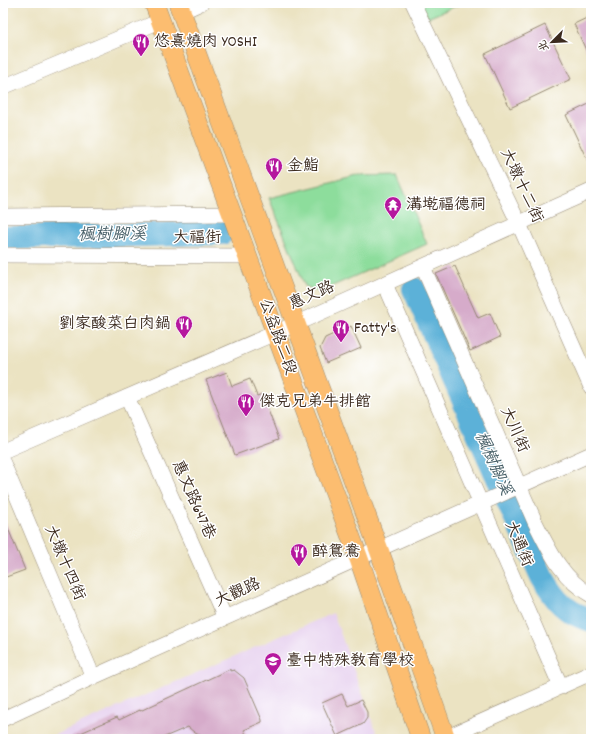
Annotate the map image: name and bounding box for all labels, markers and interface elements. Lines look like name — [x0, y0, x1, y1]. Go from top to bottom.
north arrow — [532, 22, 572, 62]
place label: 悠熹燒肉 YOSHI — [154, 31, 257, 54]
restaurant icon: 悠熹燒肉 YOSHI — [131, 32, 151, 57]
text: 北 — [535, 37, 554, 54]
street label: 大墩十二街 — [494, 145, 548, 227]
place label: 金鮨 — [287, 155, 319, 178]
restaurant icon: 金鮨 — [264, 156, 284, 181]
place label: 溝墘福德祠 — [406, 194, 486, 217]
temple icon: 溝墘福德祠 — [383, 195, 403, 220]
water label: 楓樹腳溪 — [78, 223, 147, 249]
street label: 大福街 — [173, 227, 221, 250]
street label: 惠文路 — [285, 276, 339, 316]
street label: 公益路二段 — [253, 295, 301, 379]
place label: 劉家酸菜白肉鍋 — [59, 313, 171, 336]
restaurant icon: 劉家酸菜白肉鍋 — [174, 314, 194, 339]
place label: Fatty's — [354, 317, 397, 340]
restaurant icon: Fatty's — [331, 318, 351, 343]
place label: 傑克兄弟牛排館 — [259, 391, 371, 414]
restaurant icon: 傑克兄弟牛排館 — [236, 392, 256, 417]
street label: 大川街 — [494, 403, 534, 457]
water label: 楓樹腳溪 — [467, 428, 517, 501]
street label: 惠文路647巷 — [165, 457, 221, 543]
street label: 大通街 — [498, 517, 538, 571]
street label: 大墩十四街 — [38, 522, 90, 604]
place label: 醉鴛鴦 — [312, 541, 360, 564]
restaurant icon: 醉鴛鴦 — [289, 542, 309, 567]
street label: 大觀路 — [211, 573, 265, 613]
place label: 臺中特殊教育學校 — [286, 650, 414, 673]
school or university icon: 臺中特殊教育學校 — [263, 651, 283, 676]

